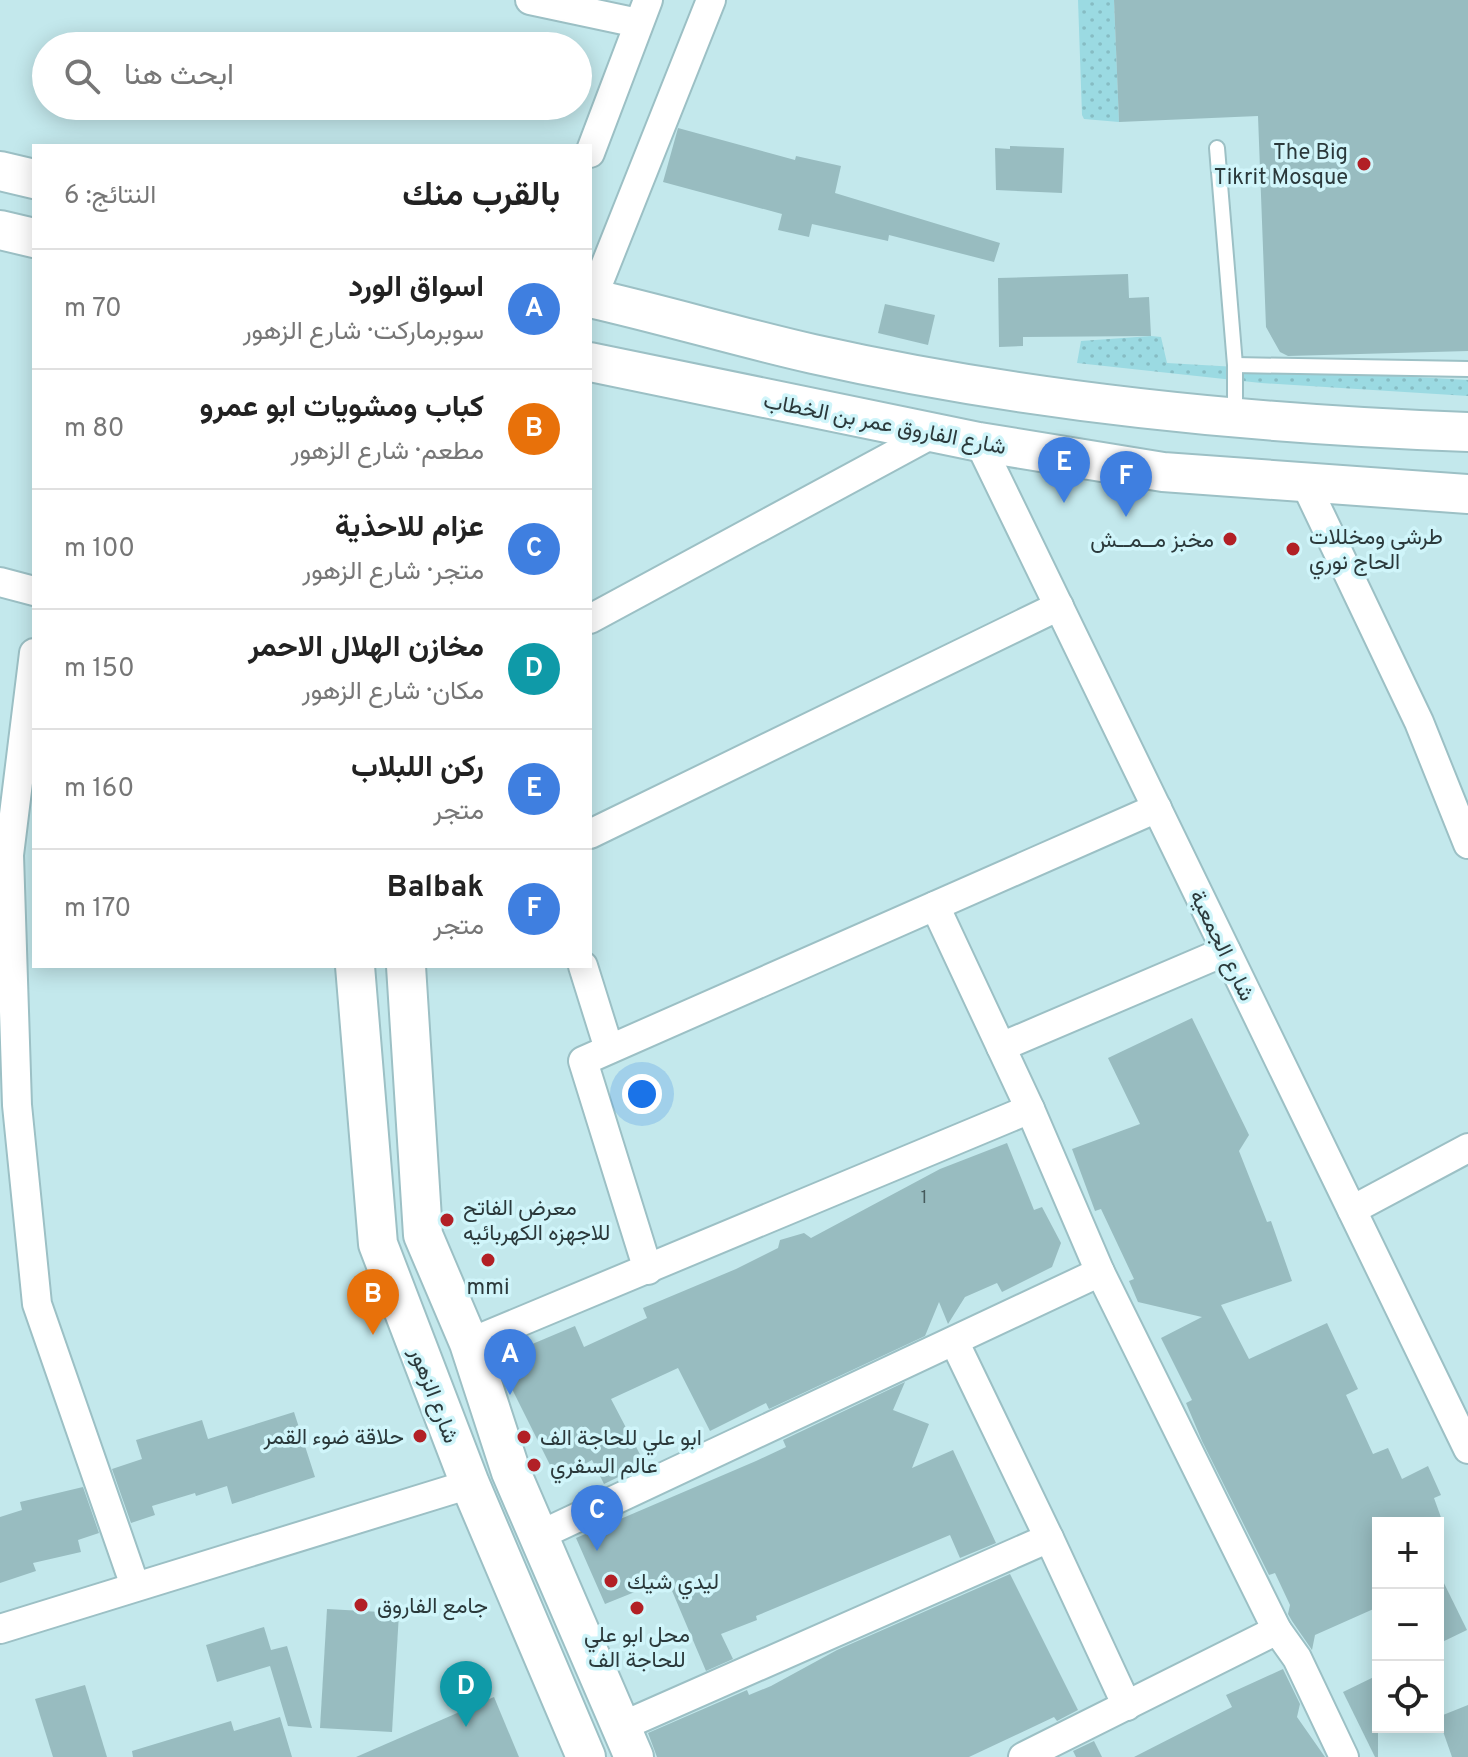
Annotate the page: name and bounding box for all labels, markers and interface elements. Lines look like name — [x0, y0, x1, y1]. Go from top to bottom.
search box — [32, 32, 592, 120]
icon: search — [60, 54, 104, 98]
text: ابحث هنا — [124, 58, 234, 95]
place label: The Big Tikrit Mosque — [1214, 140, 1348, 192]
marker: The Big Tikrit Mosque — [1355, 155, 1373, 173]
text: بالقرب منك — [402, 175, 560, 218]
text: النتائج: 6 — [64, 180, 156, 213]
text: اسواق الورد — [348, 270, 484, 307]
text: 70 m — [64, 293, 122, 326]
text: A — [525, 293, 543, 326]
text: سوبرماركت · شارع الزهور — [243, 316, 484, 349]
street label: شارع الفاروق عمر بن الخطاب — [761, 389, 1008, 462]
text: كباب ومشويات ابو عمرو — [200, 390, 484, 427]
text: 80 m — [64, 413, 124, 446]
text: B — [525, 413, 543, 446]
text: مطعم · شارع الزهور — [291, 436, 484, 469]
pin: E — [1038, 437, 1090, 503]
pin: F — [1100, 451, 1152, 517]
text: عزام للاحذية — [335, 510, 484, 547]
place label: طرشي ومخللات الحاج نوري — [1309, 525, 1443, 580]
place label: مخبز مــمــش — [1090, 528, 1214, 555]
marker: مخبز مــمــش — [1221, 530, 1239, 548]
text: 100 m — [64, 533, 135, 566]
text: C — [526, 533, 542, 566]
marker: طرشي ومخللات الحاج نوري — [1284, 540, 1302, 558]
text: متجر · شارع الزهور — [302, 556, 484, 589]
text: مخازن الهلال الاحمر — [248, 630, 484, 667]
text: 150 m — [64, 653, 135, 686]
text: D — [525, 653, 543, 686]
text: مكان · شارع الزهور — [302, 676, 484, 709]
text: ركن اللبلاب — [351, 750, 484, 787]
text: 160 m — [64, 773, 134, 806]
text: E — [526, 773, 542, 806]
text: متجر — [433, 796, 484, 829]
text: Balbak — [387, 870, 484, 907]
street label: شارع الجمعية — [1182, 886, 1259, 1006]
text: 170 m — [64, 893, 131, 926]
text: F — [527, 893, 541, 926]
text: متجر — [433, 911, 484, 944]
your location — [622, 1074, 662, 1114]
house number: 1 — [921, 1187, 927, 1210]
place label: معرض الفاتح للاجهزه الكهربائيه — [463, 1196, 610, 1248]
marker: معرض الفاتح للاجهزه الكهربائيه — [438, 1211, 456, 1229]
marker: mmi — [479, 1251, 497, 1269]
pin: B — [347, 1269, 399, 1335]
place label: mmi — [466, 1275, 510, 1302]
pin: A — [484, 1329, 536, 1395]
street label: شارع الزهور — [402, 1343, 463, 1448]
place label: حلاقة ضوء القمر — [263, 1425, 404, 1452]
place label: ابو علي للحاجة الف — [540, 1426, 702, 1456]
marker: حلاقة ضوء القمر — [411, 1427, 429, 1445]
marker: ابو علي للحاجة الف — [515, 1428, 533, 1446]
place label: عالم السفري — [550, 1454, 658, 1484]
marker: عالم السفري — [525, 1456, 543, 1474]
pin: C — [571, 1485, 623, 1551]
map controls — [1372, 1517, 1444, 1733]
button: + — [1372, 1517, 1444, 1589]
place label: ليدي شيك — [627, 1570, 719, 1600]
marker: ليدي شيك — [602, 1572, 620, 1590]
button: − — [1372, 1589, 1444, 1661]
place label: جامع الفاروق — [377, 1594, 488, 1621]
marker: جامع الفاروق — [352, 1596, 370, 1614]
marker: محل ابو علي للحاجة الف — [628, 1599, 646, 1617]
place label: محل ابو علي للحاجة الف — [584, 1623, 690, 1675]
pin: D — [440, 1661, 492, 1727]
button: locate — [1372, 1661, 1444, 1733]

